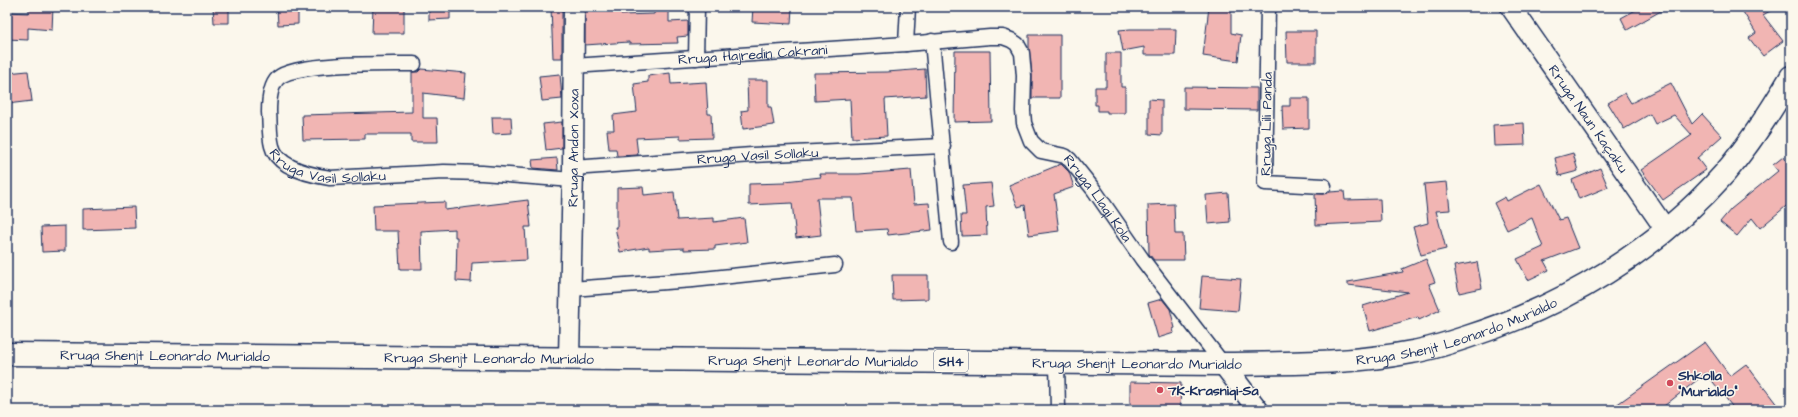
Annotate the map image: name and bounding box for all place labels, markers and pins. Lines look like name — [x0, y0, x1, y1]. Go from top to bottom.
place label: Shkolla "Murialdo" — [1677, 366, 1738, 402]
marker: Shkolla "Murialdo" — [1665, 378, 1675, 388]
place label: 7K-Krasniqi-Sa — [1167, 381, 1260, 401]
marker: 7K-Krasniqi-Sa — [1155, 385, 1165, 395]

